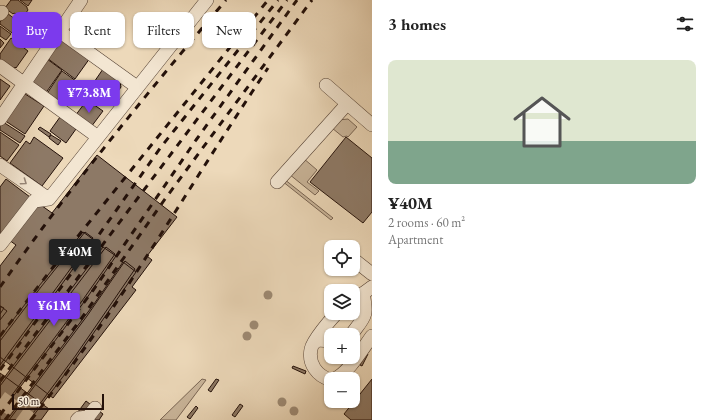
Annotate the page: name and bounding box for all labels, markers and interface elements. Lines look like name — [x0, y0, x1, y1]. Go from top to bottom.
chip: Buy — [12, 12, 62, 48]
chip: Rent — [70, 12, 125, 48]
chip: Filters — [133, 12, 194, 48]
chip: New — [202, 12, 256, 48]
text: 3 homes — [388, 13, 446, 35]
icon: filters — [674, 13, 696, 35]
pin: ¥73.8M — [56, 80, 122, 114]
text: ¥73.8M — [67, 84, 111, 101]
icon: home — [506, 86, 578, 158]
one-way arrow — [20, 177, 27, 184]
text: ¥40M — [388, 192, 433, 214]
text: 2 rooms · 60 m² — [388, 214, 465, 231]
text: Apartment — [388, 231, 443, 248]
pin: ¥40M — [51, 239, 99, 273]
map controls — [324, 240, 360, 408]
button: locate — [324, 240, 360, 276]
text: ¥40M — [58, 243, 92, 260]
button: layers — [324, 284, 360, 320]
pin: ¥61M — [30, 293, 78, 327]
text: ¥61M — [37, 297, 71, 314]
button: + — [324, 328, 360, 364]
button: − — [324, 372, 360, 408]
scale bar — [12, 392, 104, 411]
text: 50 m — [18, 394, 39, 408]

